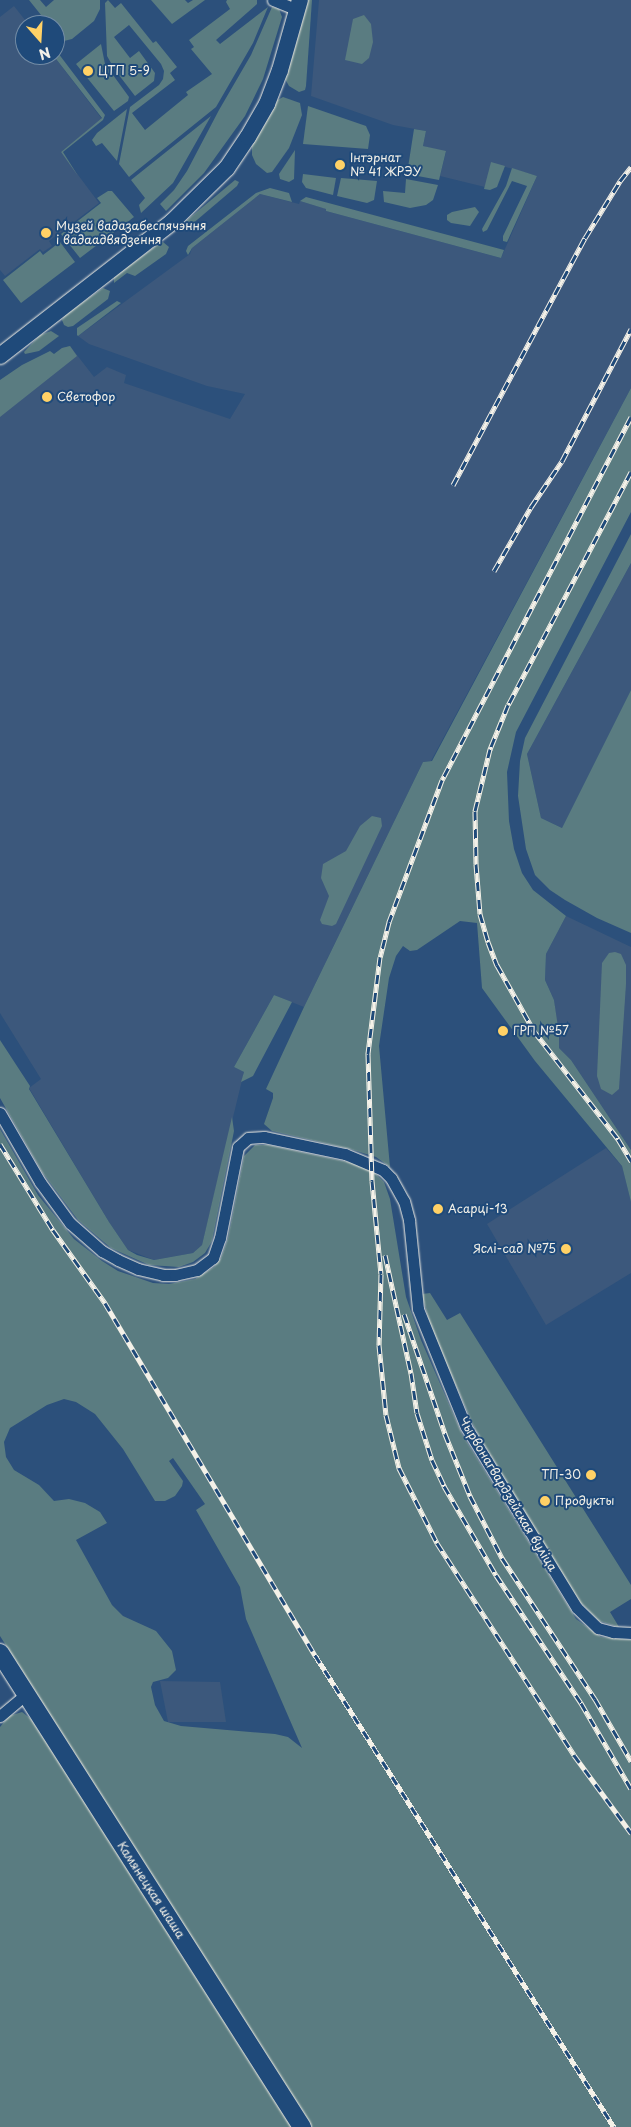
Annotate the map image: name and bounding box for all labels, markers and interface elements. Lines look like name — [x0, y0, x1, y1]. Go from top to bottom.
north arrow — [15, 15, 65, 65]
text: N — [36, 42, 53, 65]
place label: ЦТП 5-9 — [98, 64, 150, 78]
marker: ЦТП 5-9 — [82, 65, 94, 77]
place label: Інтэрнат № 41 ЖРЭУ — [350, 151, 421, 179]
marker: Інтэрнат № 41 ЖРЭУ — [334, 159, 346, 171]
place label: Музей вадазабеспячэння і вадаадвядзення — [56, 219, 207, 247]
marker: Музей вадазабеспячэння і вадаадвядзення — [40, 227, 52, 239]
place label: Светофор — [57, 390, 115, 404]
marker: Светофор — [41, 391, 53, 403]
place label: ГРП №57 — [513, 1024, 569, 1038]
marker: ГРП №57 — [497, 1025, 509, 1037]
place label: Асарці-13 — [448, 1202, 508, 1216]
marker: Асарці-13 — [432, 1203, 444, 1215]
place label: Яслі-сад №75 — [474, 1242, 556, 1256]
marker: Яслі-сад №75 — [560, 1243, 572, 1255]
street label: Чырвонагвардзейская вуліца — [456, 1414, 560, 1574]
place label: ТП-30 — [541, 1468, 581, 1482]
marker: ТП-30 — [585, 1469, 597, 1481]
place label: Продукты — [555, 1494, 614, 1508]
marker: Продукты — [539, 1495, 551, 1507]
street label: Камянецкая шаша — [114, 1838, 188, 1942]

